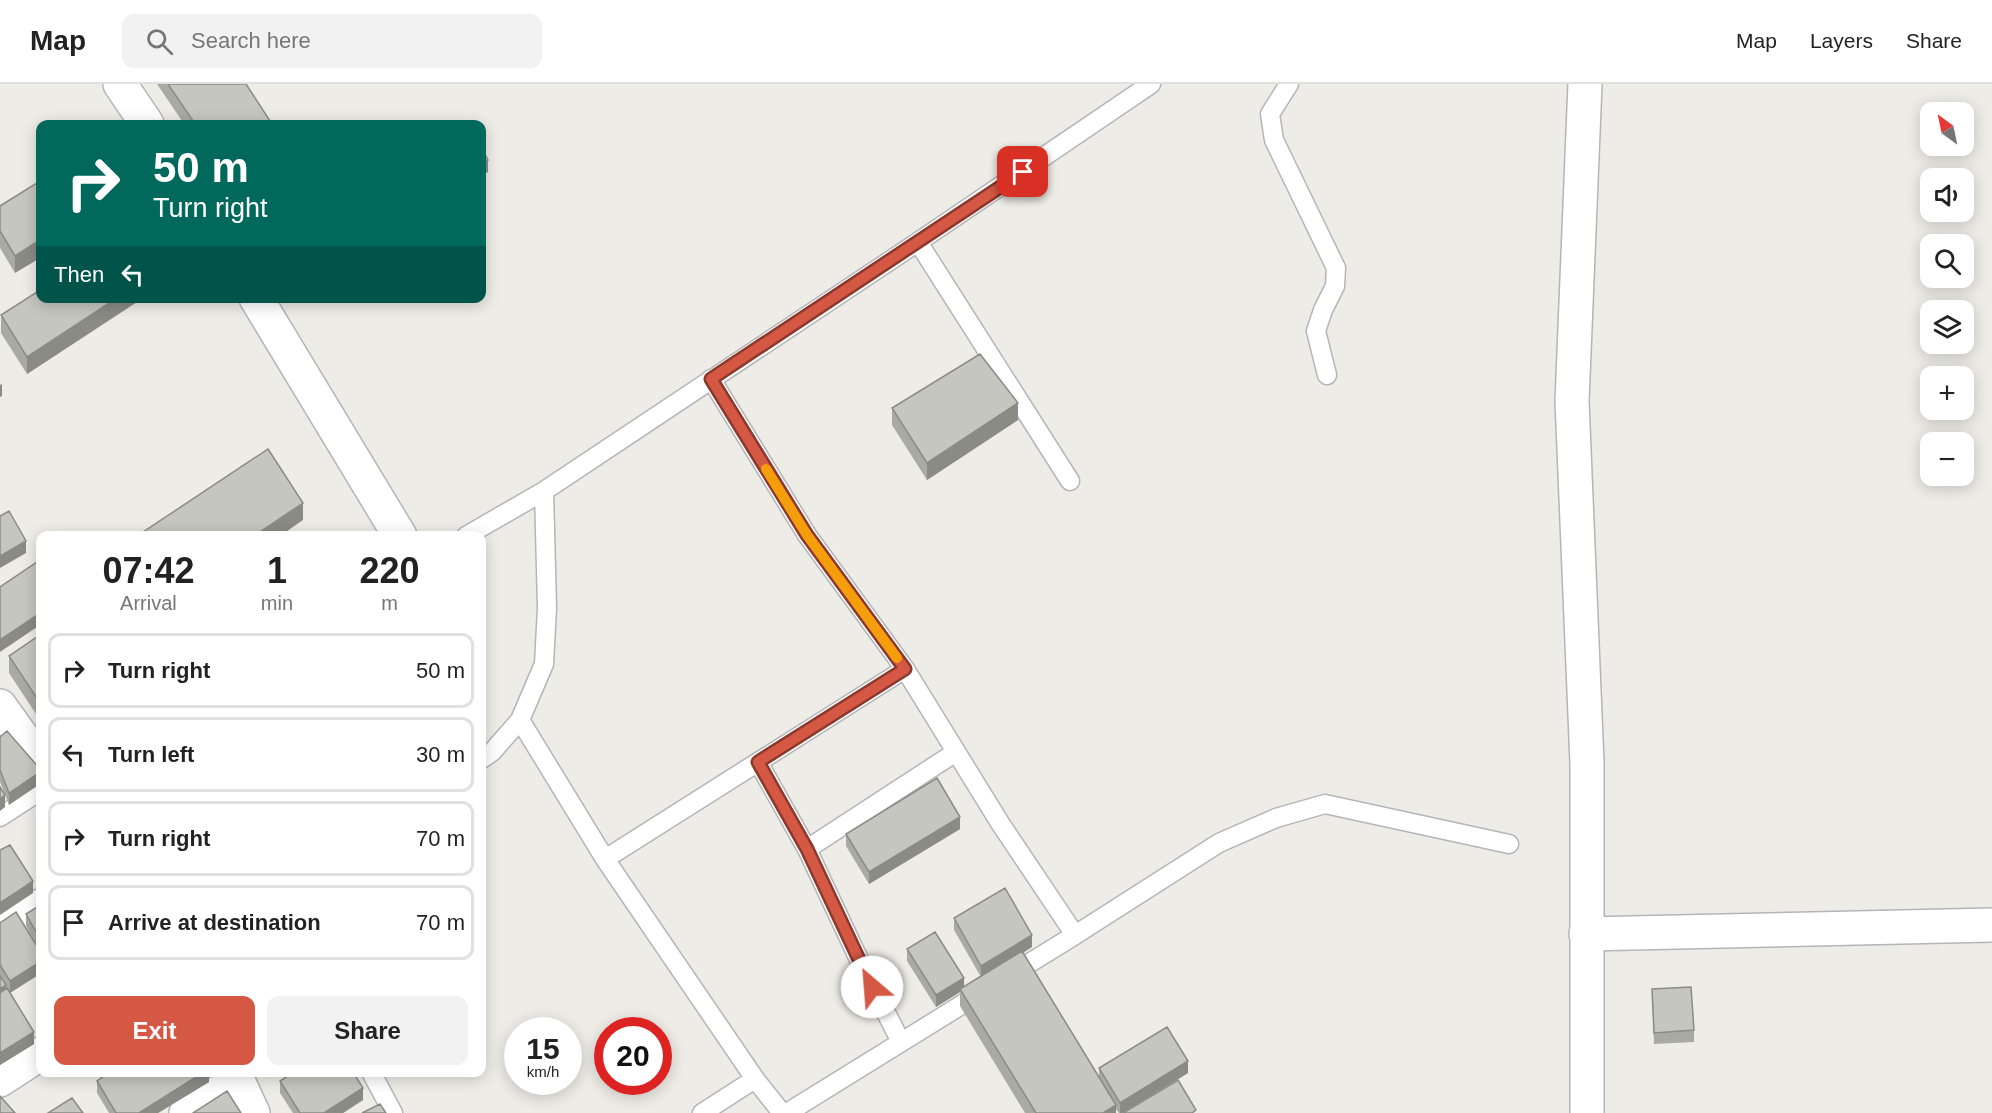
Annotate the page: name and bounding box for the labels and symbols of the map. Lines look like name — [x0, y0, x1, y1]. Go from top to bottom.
north arrow — [1920, 102, 1974, 156]
pin — [997, 146, 1048, 197]
position arrow — [840, 955, 904, 1019]
speed limit sign: 20 — [594, 1017, 672, 1095]

